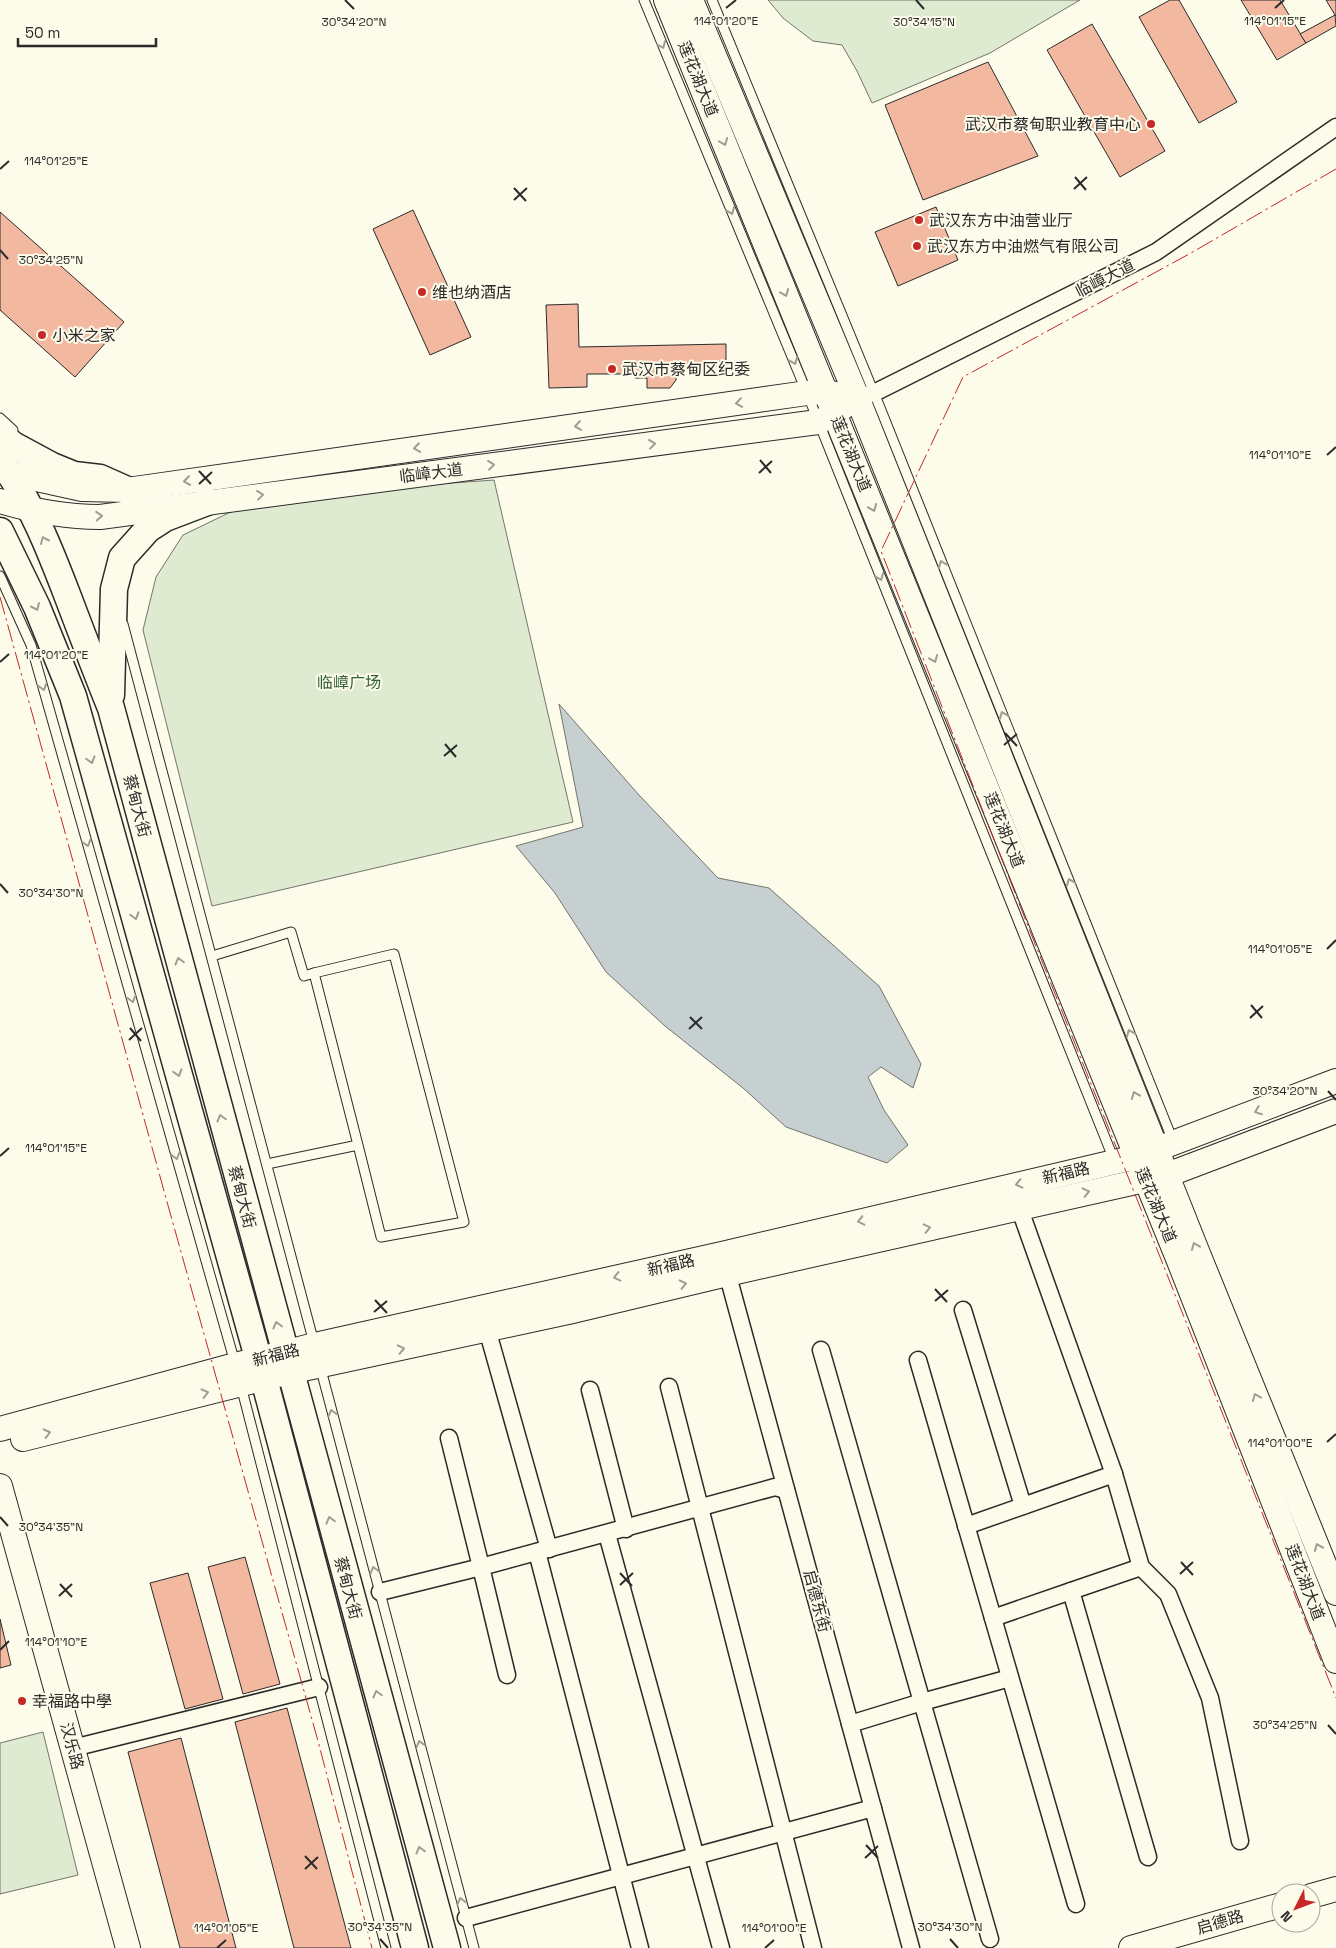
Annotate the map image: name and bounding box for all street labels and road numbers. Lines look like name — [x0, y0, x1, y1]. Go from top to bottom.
street label: 莲花湖大道 — [673, 38, 723, 120]
street label: 临嶂大道 — [1072, 254, 1138, 302]
street label: 莲花湖大道 — [826, 413, 876, 495]
street label: 临嶂大道 — [398, 459, 464, 487]
street label: 蔡甸大街 — [119, 772, 155, 840]
street label: 莲花湖大道 — [979, 789, 1029, 871]
street label: 新福路 — [1040, 1157, 1092, 1189]
street label: 蔡甸大街 — [224, 1163, 260, 1231]
street label: 莲花湖大道 — [1131, 1164, 1181, 1246]
street label: 新福路 — [645, 1249, 697, 1281]
street label: 新福路 — [250, 1339, 302, 1371]
street label: 莲花湖大道 — [1281, 1541, 1329, 1623]
street label: 蔡甸大街 — [330, 1554, 366, 1622]
street label: 启德东街 — [799, 1567, 835, 1635]
street label: 汉乐路 — [56, 1720, 88, 1772]
street label: 启德路 — [1194, 1905, 1246, 1939]

